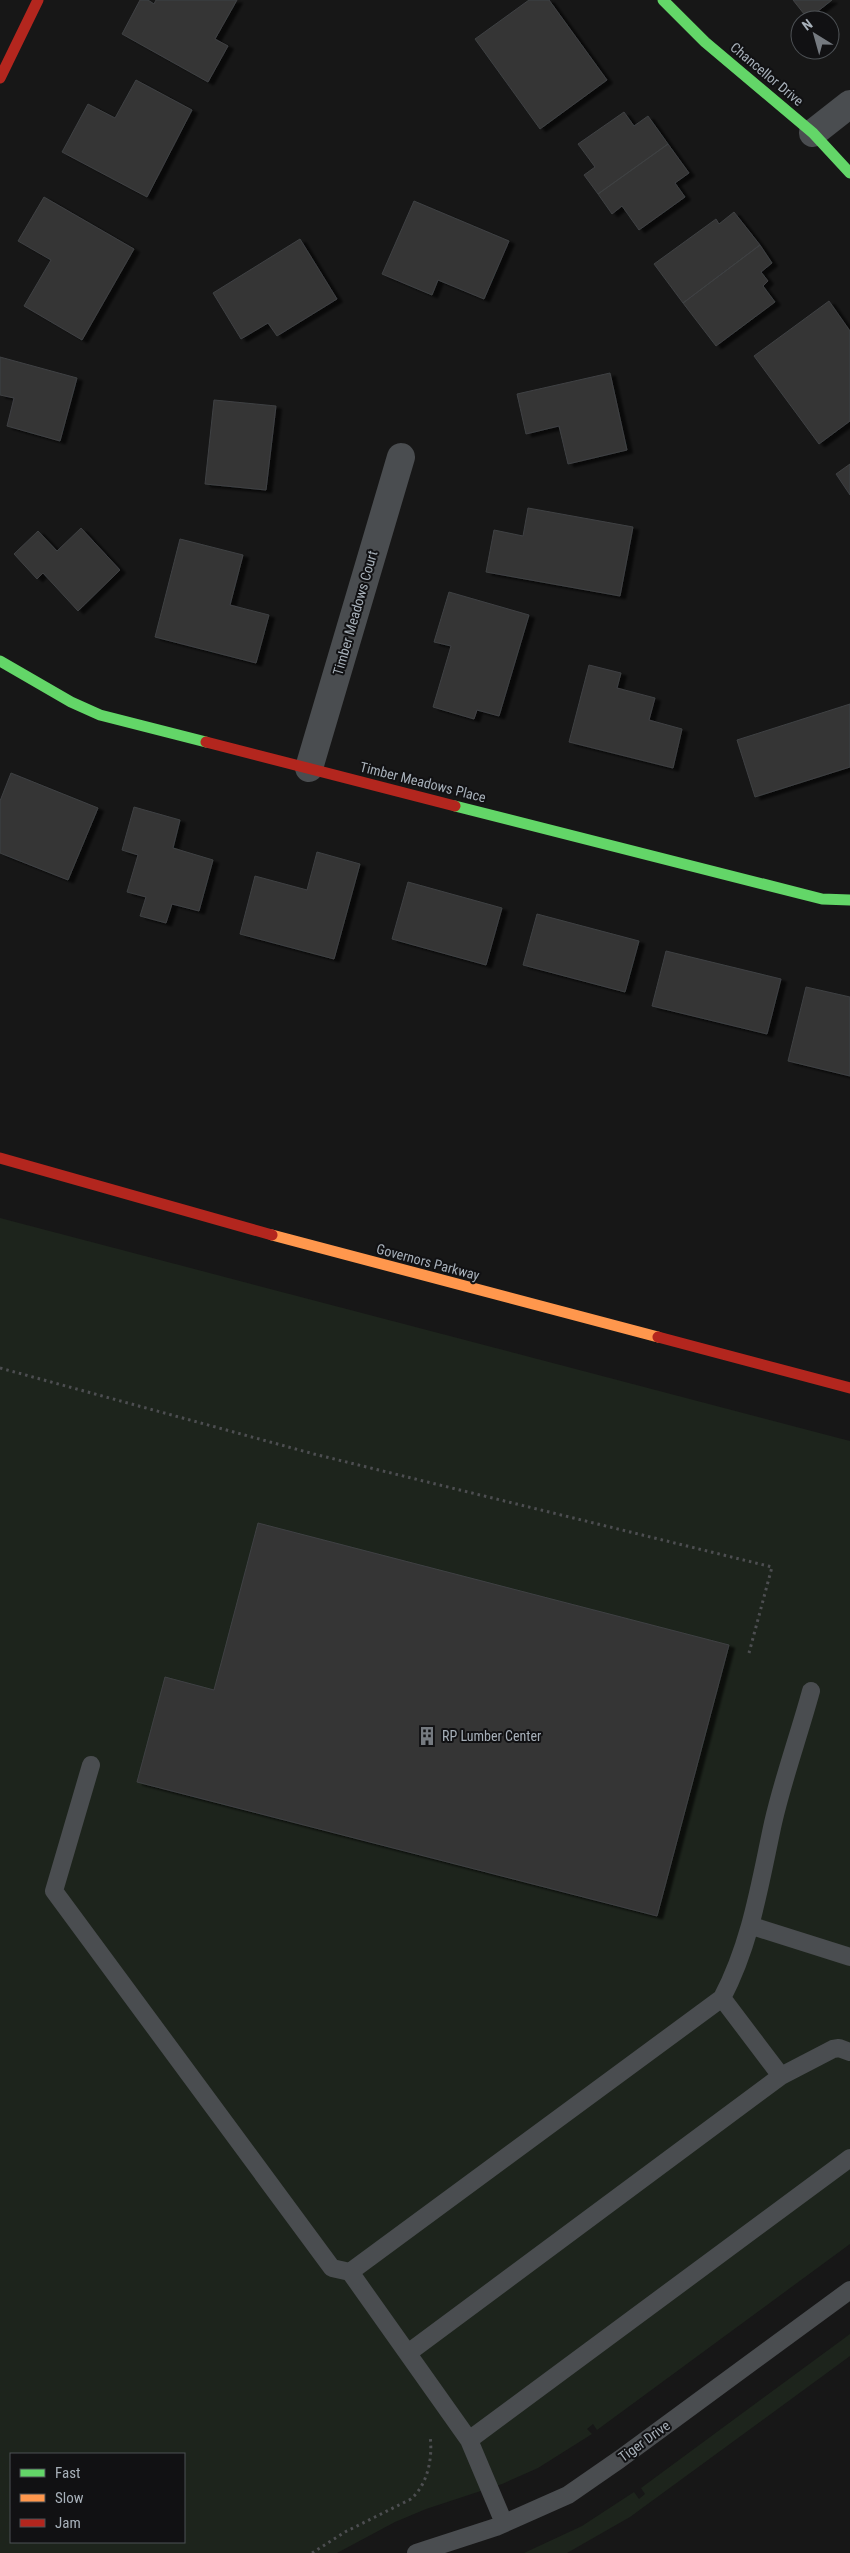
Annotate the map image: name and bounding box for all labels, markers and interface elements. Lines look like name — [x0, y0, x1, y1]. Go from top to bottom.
north arrow — [790, 10, 840, 60]
text: N — [799, 16, 815, 34]
street label: Chancellor Drive — [727, 39, 807, 109]
street label: Timber Meadows Court — [330, 549, 380, 677]
street label: Timber Meadows Place — [358, 759, 488, 805]
street label: Governors Parkway — [375, 1241, 481, 1284]
building icon: RP Lumber Center — [416, 1725, 438, 1747]
place label: RP Lumber Center — [442, 1728, 541, 1744]
street label: Tiger Drive — [615, 2417, 673, 2465]
legend — [10, 2453, 185, 2543]
text: Fast — [55, 2464, 80, 2482]
text: Slow — [55, 2489, 84, 2507]
text: Jam — [55, 2514, 81, 2532]

